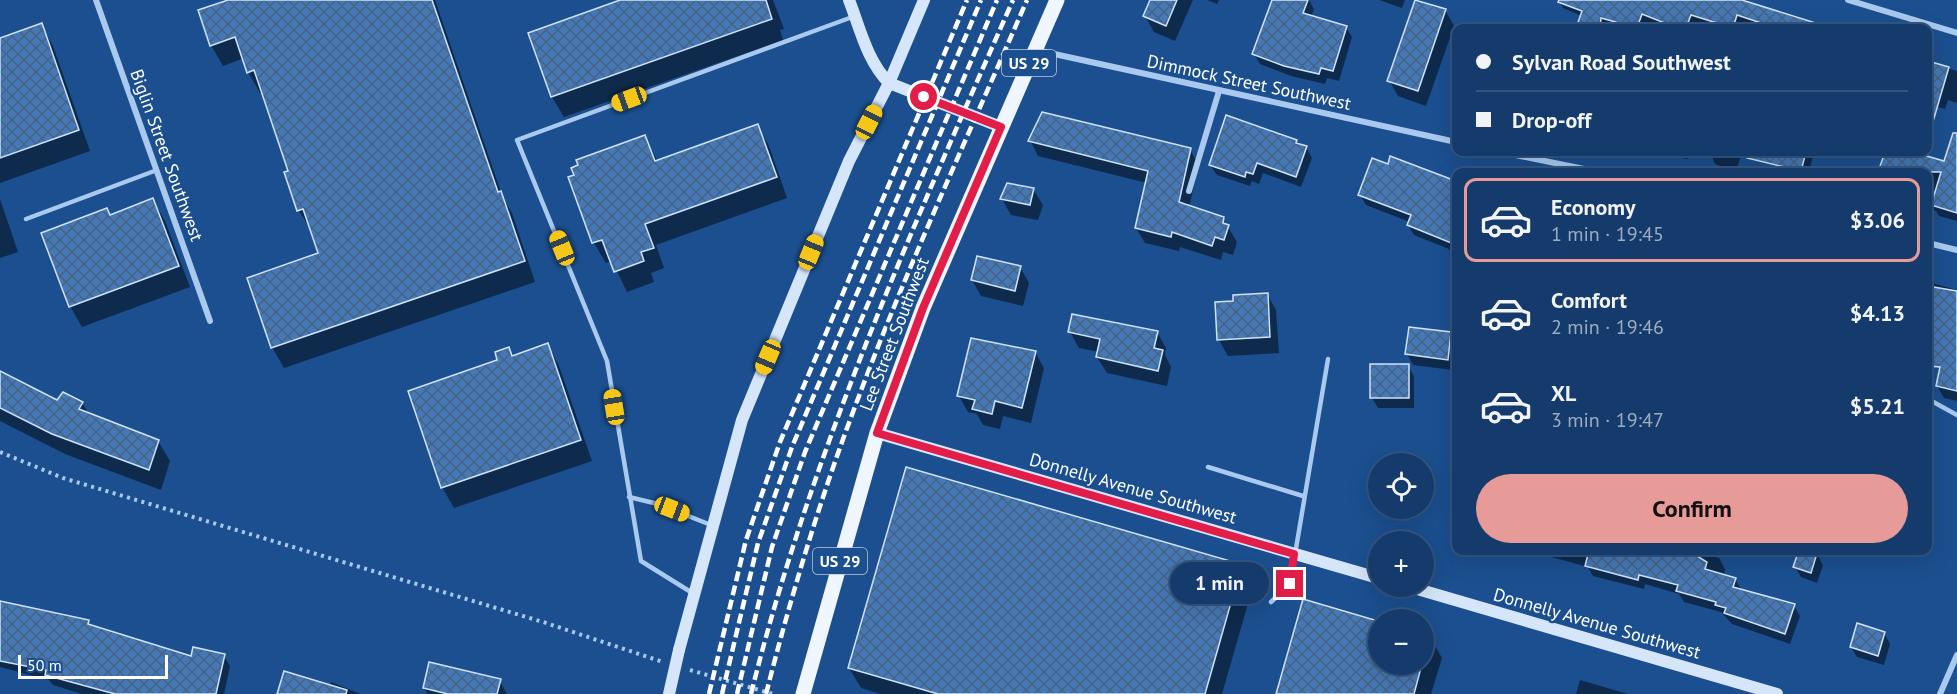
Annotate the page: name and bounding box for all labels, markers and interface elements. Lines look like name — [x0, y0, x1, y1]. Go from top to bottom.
text: Sylvan Road Southwest — [1512, 48, 1731, 76]
street label: Dimmock Street Southwest — [1145, 49, 1353, 115]
road number: US 29 — [1002, 50, 1056, 76]
street label: Biglin Street Southwest — [125, 66, 209, 244]
route start — [910, 83, 937, 110]
car — [609, 84, 649, 114]
car — [853, 102, 885, 142]
text: Drop-off — [1512, 106, 1591, 134]
icon: car — [1479, 193, 1533, 247]
text: Economy — [1551, 193, 1635, 221]
text: $3.06 — [1850, 206, 1905, 234]
text: 1 min · 19:45 — [1551, 221, 1664, 247]
car — [547, 228, 577, 268]
car — [796, 232, 826, 272]
street label: Lee Street Southwest — [854, 254, 934, 414]
icon: car — [1479, 286, 1533, 340]
text: Comfort — [1551, 286, 1627, 314]
text: $4.13 — [1850, 299, 1905, 327]
text: 2 min · 19:46 — [1551, 314, 1664, 340]
car — [753, 337, 783, 377]
icon: car — [1479, 379, 1533, 433]
text: XL — [1551, 379, 1576, 407]
car — [602, 388, 626, 426]
text: $5.21 — [1850, 392, 1905, 420]
text: 3 min · 19:47 — [1551, 407, 1664, 433]
street label: Donnelly Avenue Southwest — [1027, 447, 1239, 529]
map controls — [1368, 453, 1434, 675]
button: locate — [1368, 453, 1434, 519]
button: Confirm — [1476, 474, 1908, 543]
car — [652, 494, 692, 524]
button: + — [1368, 531, 1434, 597]
road number: US 29 — [813, 548, 867, 574]
callout: 1 min — [1170, 563, 1269, 605]
text: 1 min — [1195, 570, 1244, 596]
route end — [1276, 570, 1303, 597]
street label: Donnelly Avenue Southwest — [1491, 582, 1703, 664]
button: − — [1368, 609, 1434, 675]
scale bar — [18, 652, 168, 680]
text: 50 m — [27, 655, 62, 675]

